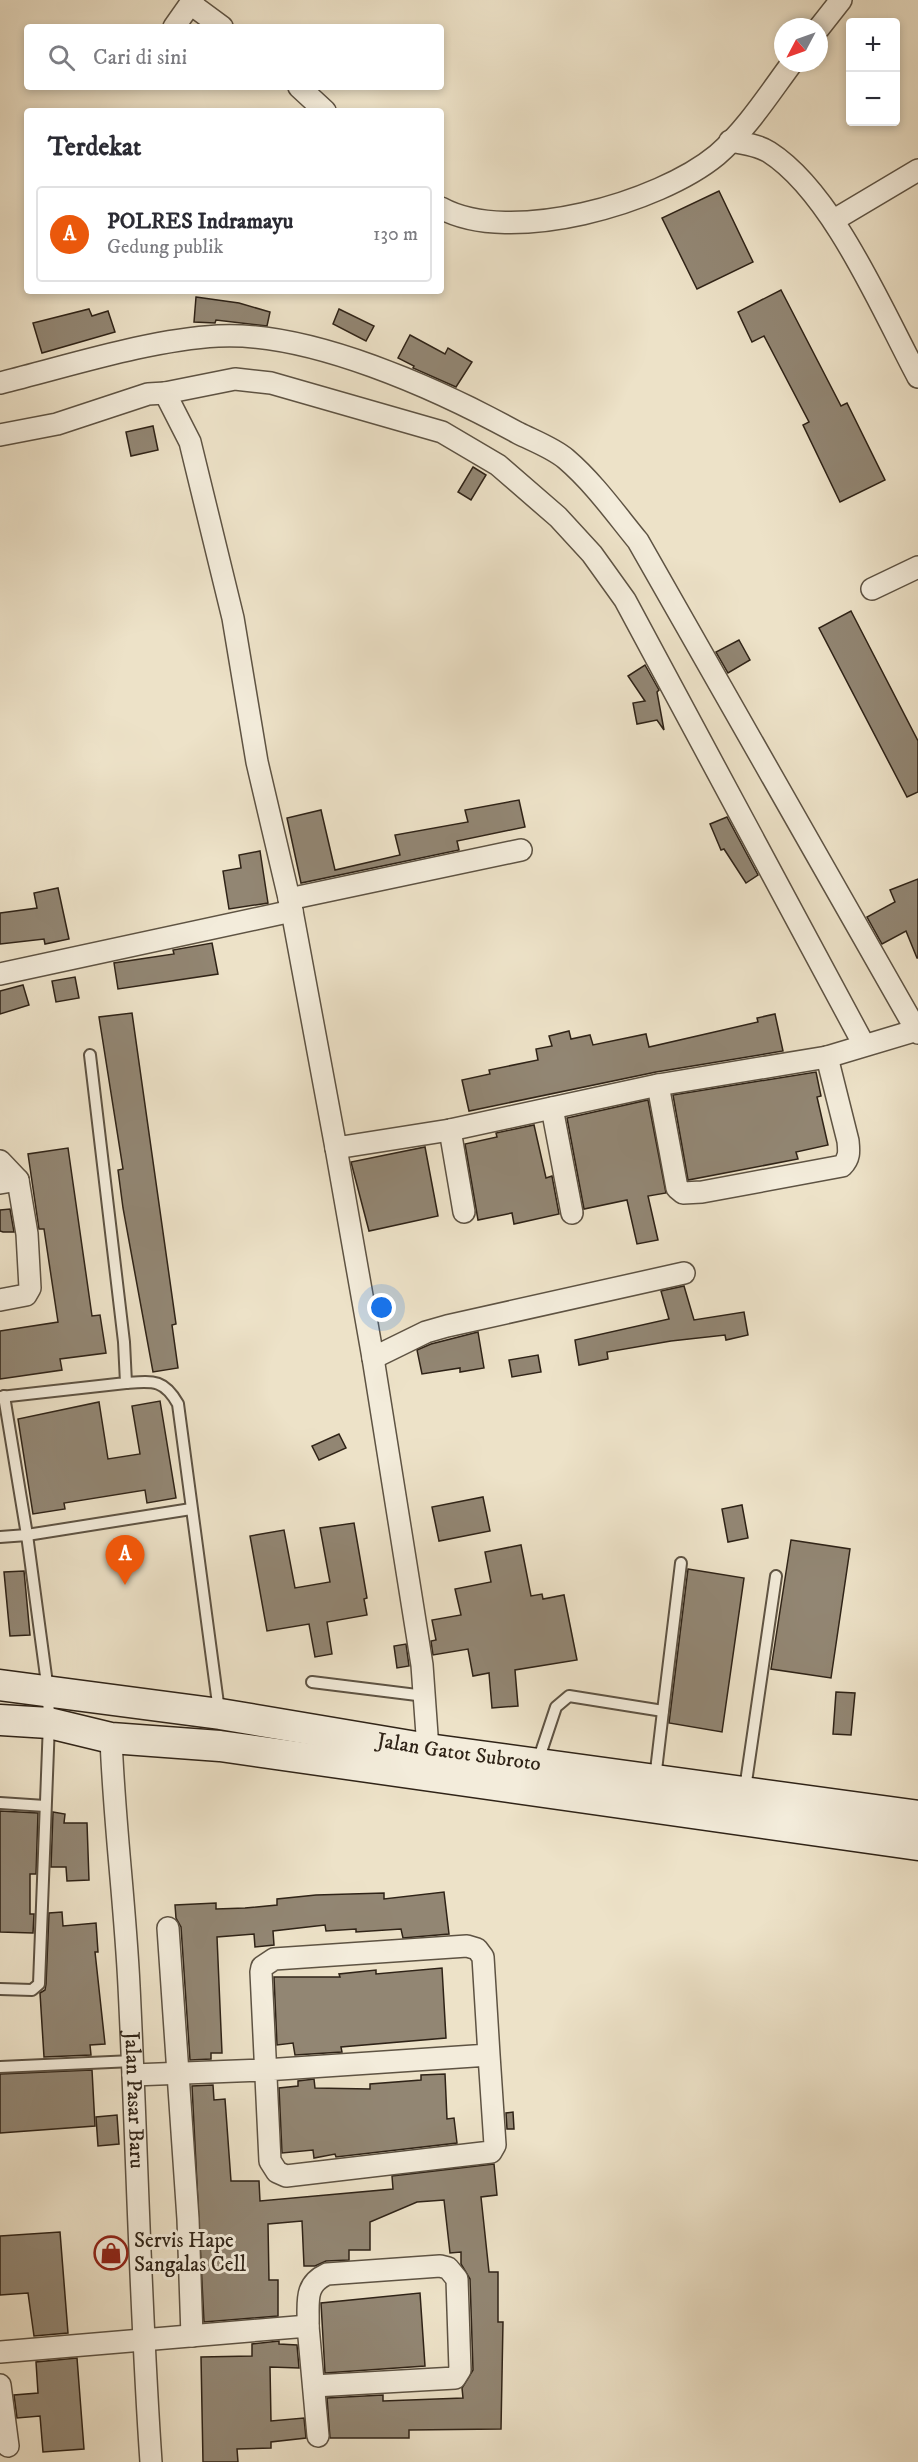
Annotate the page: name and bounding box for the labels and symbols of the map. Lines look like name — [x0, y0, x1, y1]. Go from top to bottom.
north arrow — [774, 18, 828, 72]
your location — [367, 1293, 396, 1322]
pin: A — [106, 1536, 144, 1585]
street label: Jalan Gatot Subroto — [373, 1727, 543, 1777]
street label: Jalan Pasar Baru — [118, 2029, 150, 2169]
place label: Servis Hape Sangalas Cell — [134, 2228, 247, 2278]
shop icon: Servis Hape Sangalas Cell — [93, 2235, 129, 2271]

